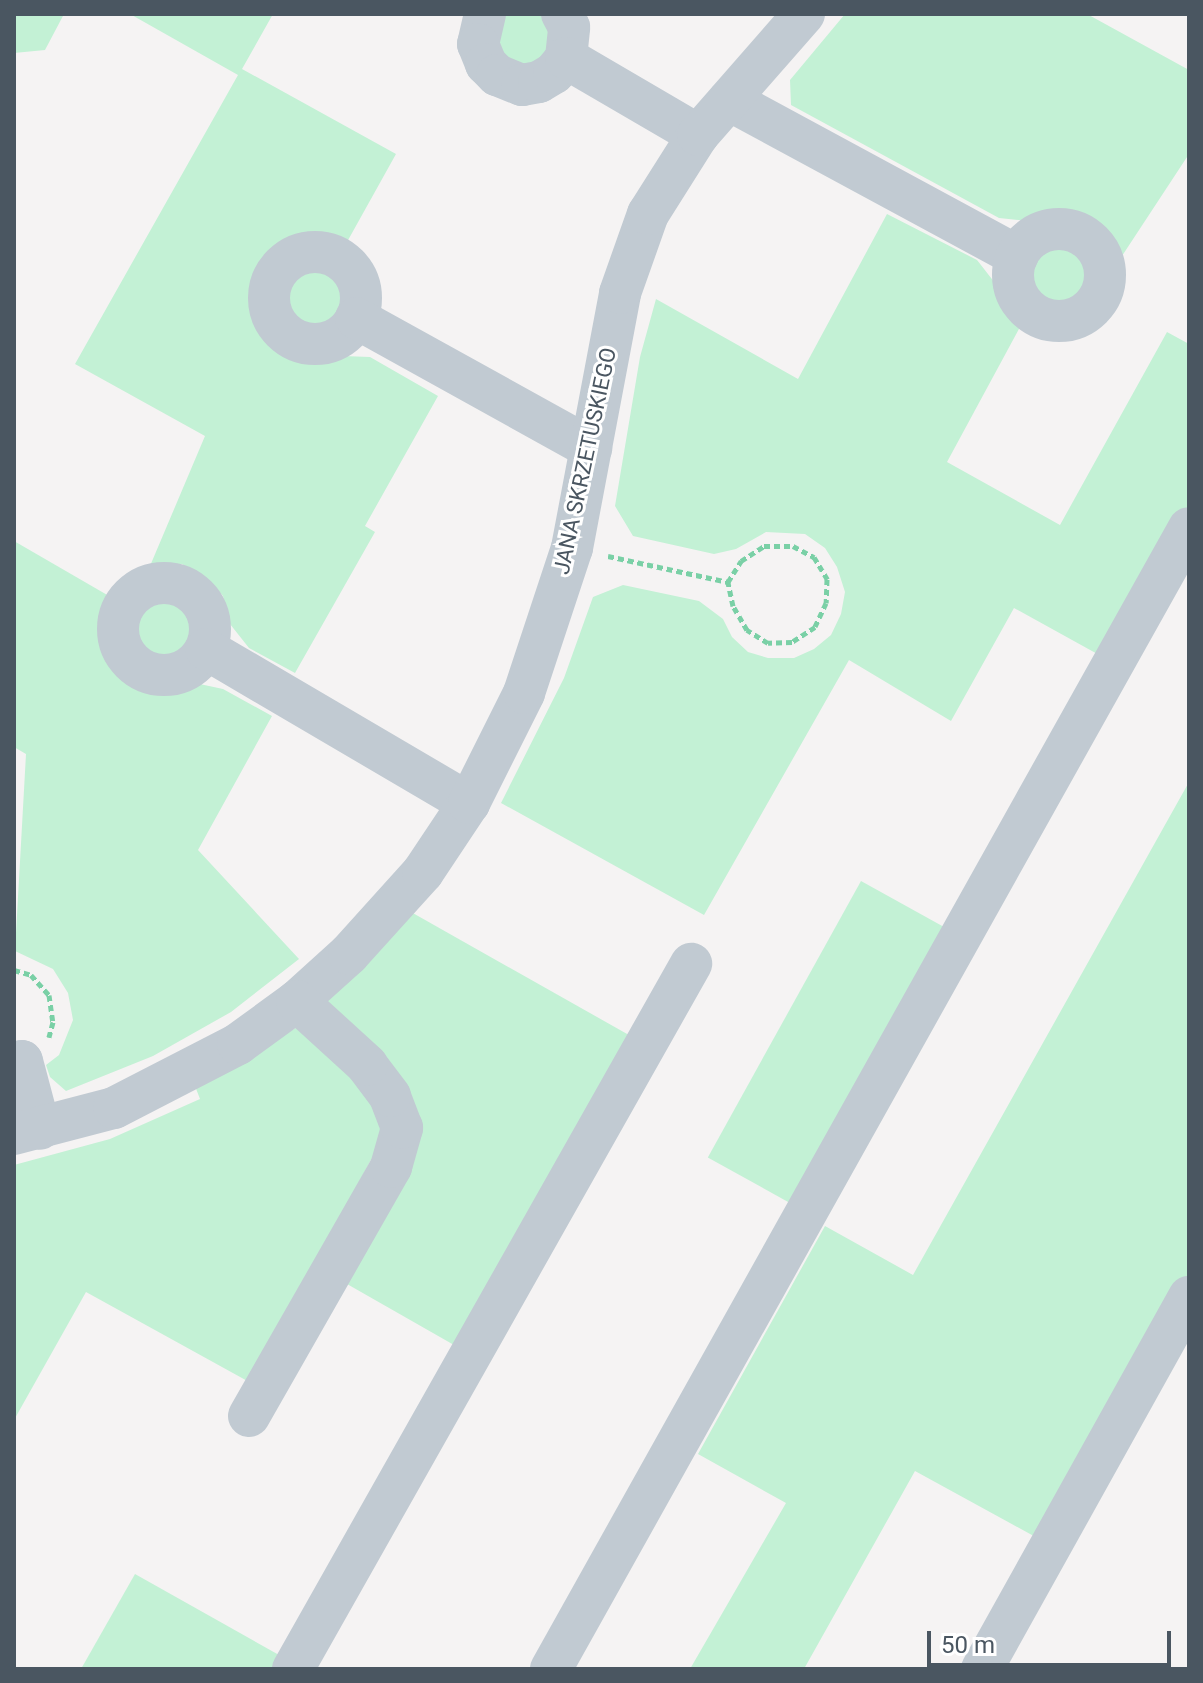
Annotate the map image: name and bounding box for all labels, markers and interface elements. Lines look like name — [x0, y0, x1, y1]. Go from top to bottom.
street label: JANA SKRZETUSKIEGO — [548, 345, 622, 577]
scale bar — [931, 1615, 1175, 1665]
text: 50 m — [941, 1631, 995, 1659]

